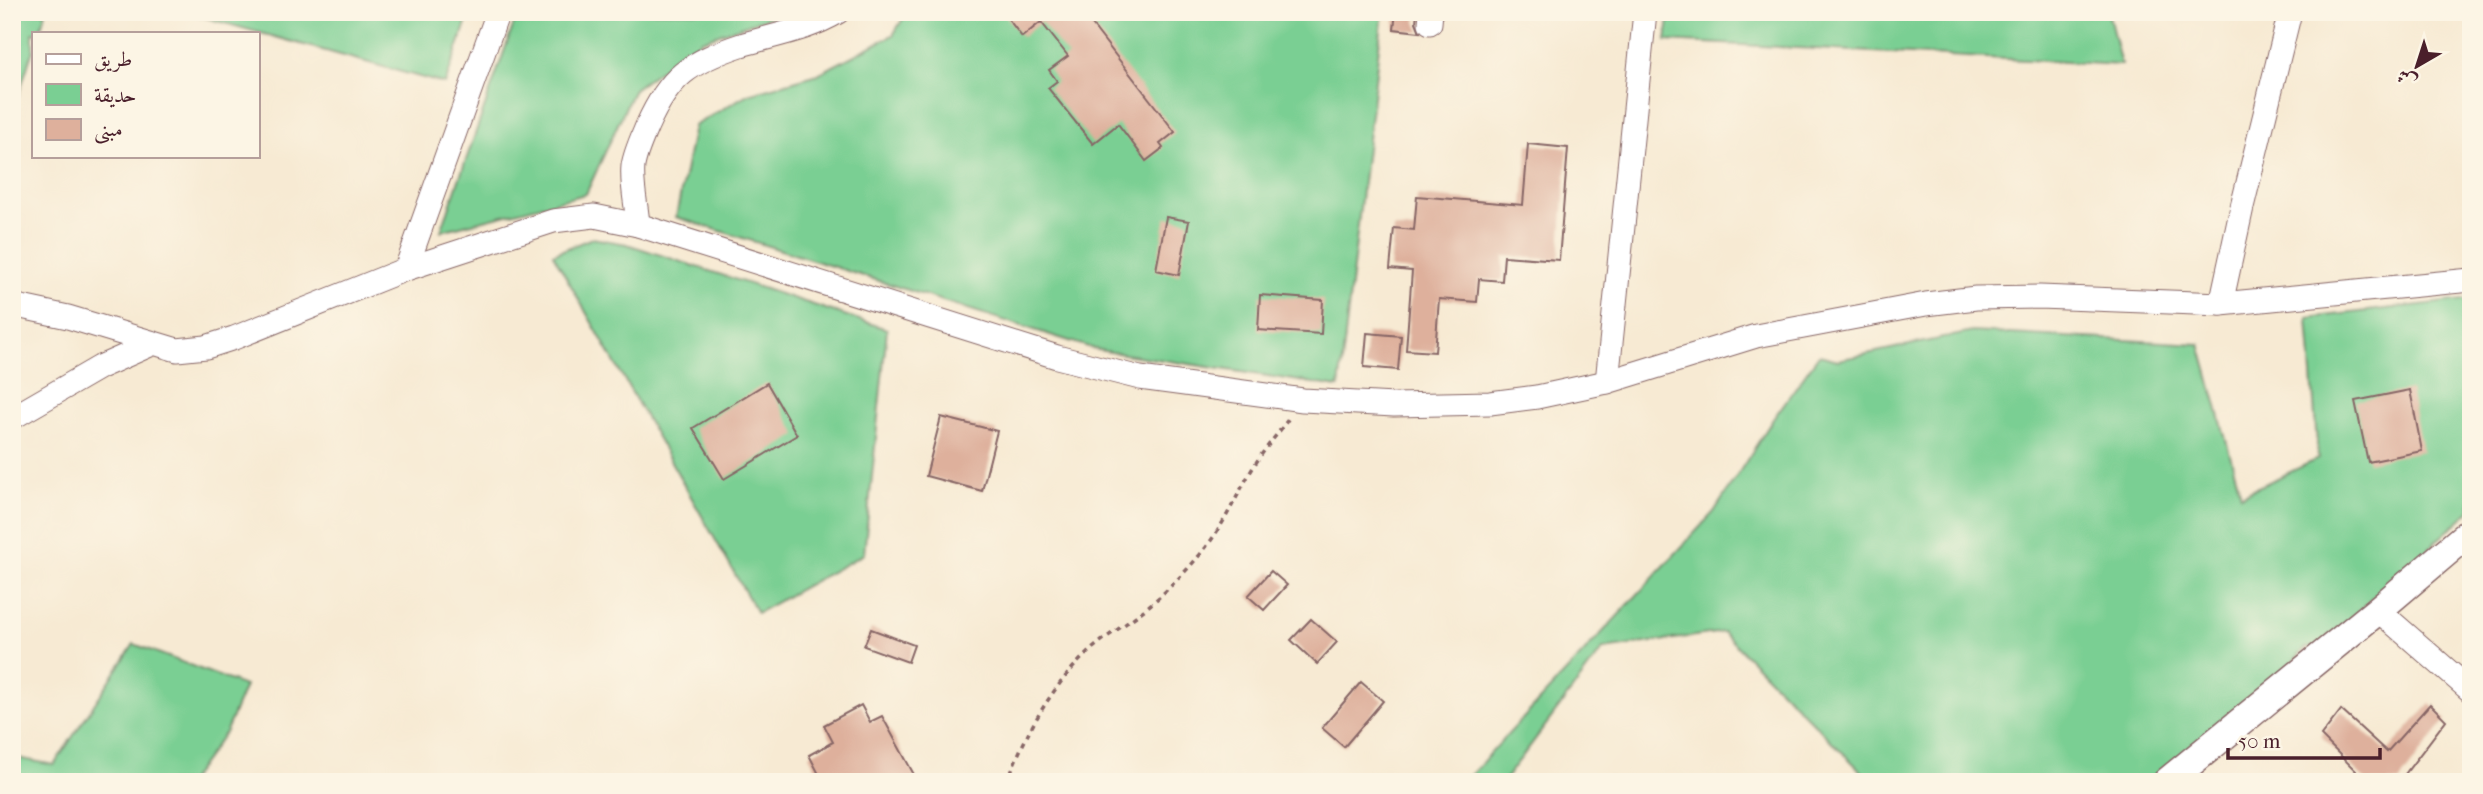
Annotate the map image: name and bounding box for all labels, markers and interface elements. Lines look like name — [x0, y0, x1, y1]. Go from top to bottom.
legend — [32, 32, 259, 158]
north arrow — [2382, 32, 2452, 102]
text: طريق — [94, 47, 132, 72]
text: ش — [2393, 64, 2421, 93]
text: حديقة — [94, 83, 137, 108]
text: مبنى — [94, 117, 123, 144]
scale bar — [2228, 717, 2380, 761]
text: 50 m — [2238, 729, 2281, 753]

